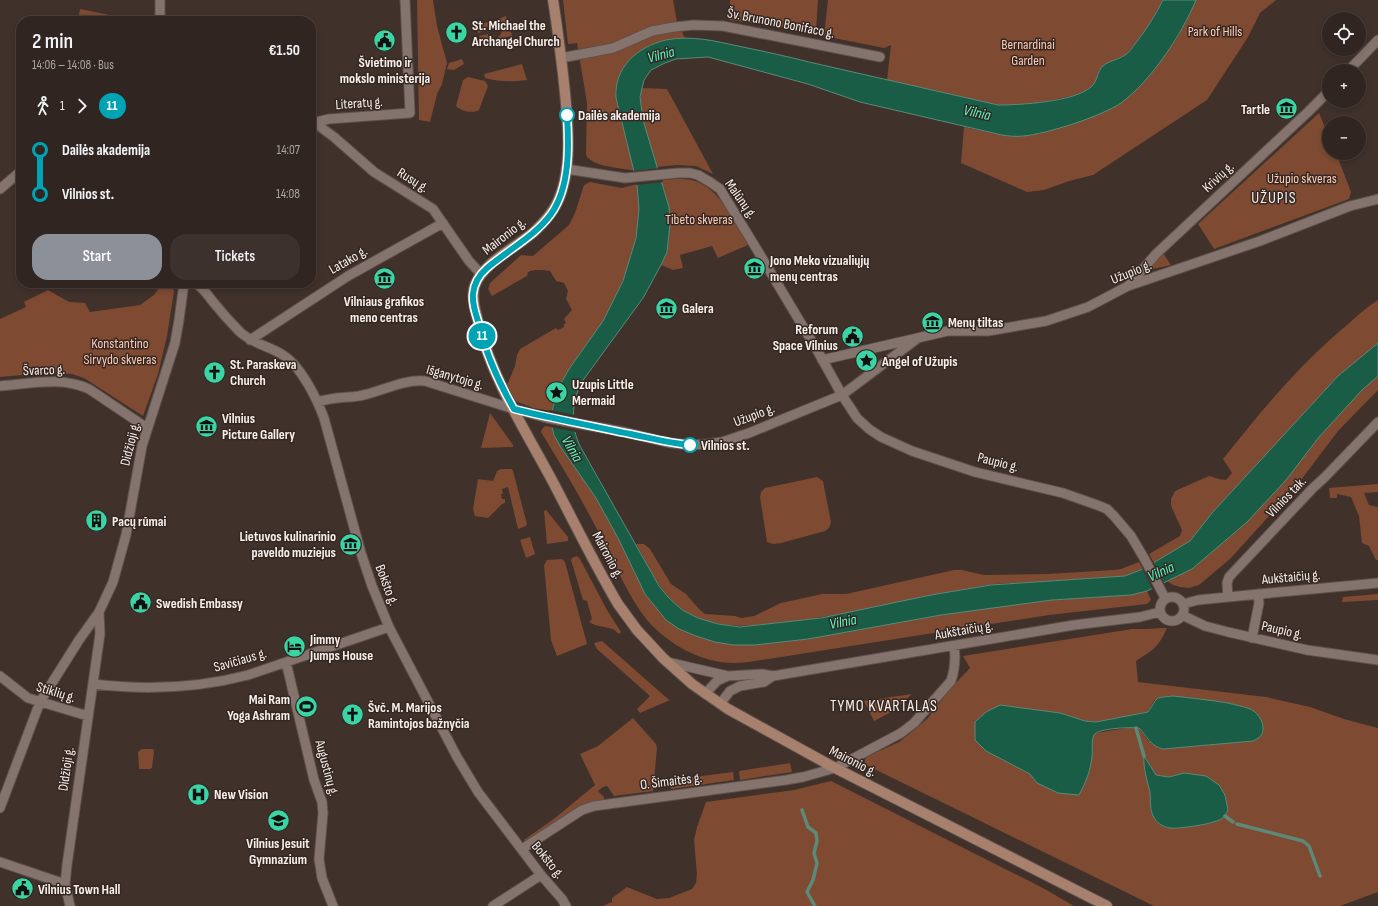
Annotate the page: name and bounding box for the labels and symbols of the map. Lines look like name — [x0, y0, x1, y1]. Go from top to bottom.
street label: Šv. Brunono Bonifaco g. — [726, 4, 836, 42]
place label: St. Michael the Archangel Church — [471, 17, 560, 50]
church icon: St. Michael the Archangel Church — [444, 20, 470, 46]
park label: Park of Hills — [1188, 23, 1242, 40]
public building icon: Švietimo ir mokslo ministerija — [372, 27, 398, 53]
park label: Bernardinai Garden — [1001, 36, 1055, 69]
water label: Vilnia — [645, 42, 677, 68]
place label: Švietimo ir mokslo ministerija — [340, 54, 430, 87]
street label: Literatų g. — [335, 93, 383, 113]
museum icon: Tartle — [1273, 96, 1299, 122]
water label: Vilnia — [962, 101, 992, 125]
place label: Tartle — [1241, 101, 1270, 118]
marker: Dailės akademija — [559, 107, 575, 123]
place label: Dailės akademija — [578, 107, 660, 124]
street label: Krivių g. — [1199, 158, 1237, 196]
street label: Rusų g. — [394, 164, 432, 196]
park label: Užupio skveras — [1267, 170, 1337, 187]
street label: Malūnų g. — [721, 176, 761, 222]
district label: UŽUPIS — [1251, 189, 1297, 208]
park label: Tibeto skveras — [665, 211, 733, 228]
street label: Maironio g. — [479, 214, 529, 258]
street label: Latako g. — [326, 242, 370, 278]
place label: Jono Meko vizualiųjų menų centras — [769, 252, 869, 285]
museum icon: Jono Meko vizualiųjų menų centras — [741, 255, 767, 281]
street label: Užupio g. — [1108, 256, 1154, 288]
museum icon: Vilniaus grafikos meno centras — [371, 266, 397, 292]
place label: Vilniaus grafikos meno centras — [344, 293, 424, 326]
museum icon: Galera — [654, 295, 680, 321]
place label: Galera — [682, 300, 714, 317]
museum icon: Menų tiltas — [919, 309, 945, 335]
place label: Menų tiltas — [948, 314, 1003, 331]
place label: Reforum Space Vilnius — [773, 321, 838, 354]
line badge: 11 — [464, 323, 500, 349]
public building icon: Reforum Space Vilnius — [840, 324, 866, 350]
park label: Konstantino Sirvydo skveras — [84, 335, 156, 368]
place icon: Angel of Užupis — [853, 348, 879, 374]
place label: Angel of Užupis — [881, 353, 958, 370]
place label: St. Paraskeva Church — [230, 356, 297, 389]
church icon: St. Paraskeva Church — [201, 359, 227, 385]
street label: Švarco g. — [23, 361, 65, 379]
street label: Išganytojo g. — [424, 361, 486, 393]
place label: Uzupis Little Mermaid — [572, 376, 634, 409]
place icon: Uzupis Little Mermaid — [544, 379, 570, 405]
street label: Užupio g. — [731, 399, 777, 431]
place label: Vilnius Picture Gallery — [222, 410, 295, 443]
museum icon: Vilnius Picture Gallery — [193, 413, 219, 439]
street label: Didžioji g. — [116, 420, 144, 468]
water label: Vilnia — [557, 432, 587, 466]
marker: Vilnios st. — [682, 437, 698, 453]
place label: Vilnios st. — [701, 437, 750, 454]
street label: Paupio g. — [976, 449, 1020, 475]
street label: Vilnios tak. — [1262, 473, 1310, 521]
building icon: Pacų rūmai — [83, 508, 109, 534]
place label: Pacų rūmai — [112, 513, 167, 530]
place label: Lietuvos kulinarinio paveldo muziejus — [239, 528, 336, 561]
street label: Maironio g. — [589, 529, 627, 581]
museum icon: Lietuvos kulinarinio paveldo muziejus — [338, 531, 364, 557]
water label: Vilnia — [1145, 558, 1177, 586]
street label: Bokšto g. — [371, 562, 403, 608]
street label: Aukštaičių g. — [1260, 566, 1321, 588]
public building icon: Swedish Embassy — [127, 590, 153, 616]
place label: Swedish Embassy — [156, 595, 243, 612]
water label: Vilnia — [828, 610, 858, 634]
street label: Aukštaičių g. — [933, 617, 994, 644]
street label: Paupio g. — [1260, 617, 1304, 643]
place label: Jimmy Jumps House — [309, 631, 373, 664]
hotel icon: Jimmy Jumps House — [282, 634, 308, 660]
street label: Savičiaus g. — [212, 644, 268, 676]
street label: Stiklių g. — [34, 678, 78, 706]
place label: Mai Ram Yoga Ashram — [227, 691, 290, 724]
sports icon: Mai Ram Yoga Ashram — [293, 694, 319, 720]
district label: TYMO KVARTALAS — [830, 697, 938, 716]
place label: Švč. M. Marijos Ramintojos bažnyčia — [368, 699, 470, 732]
church icon: Švč. M. Marijos Ramintojos bažnyčia — [339, 702, 365, 728]
street label: Augustinų g. — [311, 737, 343, 798]
street label: Maironio g. — [827, 742, 879, 780]
street label: Didžioji g. — [54, 746, 78, 792]
street label: O. Šimaitės g. — [639, 769, 703, 793]
hospital icon: New Vision — [185, 781, 211, 807]
place label: New Vision — [214, 786, 268, 803]
school or university icon: Vilnius Jesuit Gymnazium — [265, 808, 291, 834]
place label: Vilnius Jesuit Gymnazium — [246, 835, 310, 868]
street label: Bokšto g. — [528, 838, 568, 882]
public building icon: Vilnius Town Hall — [10, 876, 36, 902]
place label: Vilnius Town Hall — [38, 881, 120, 898]

